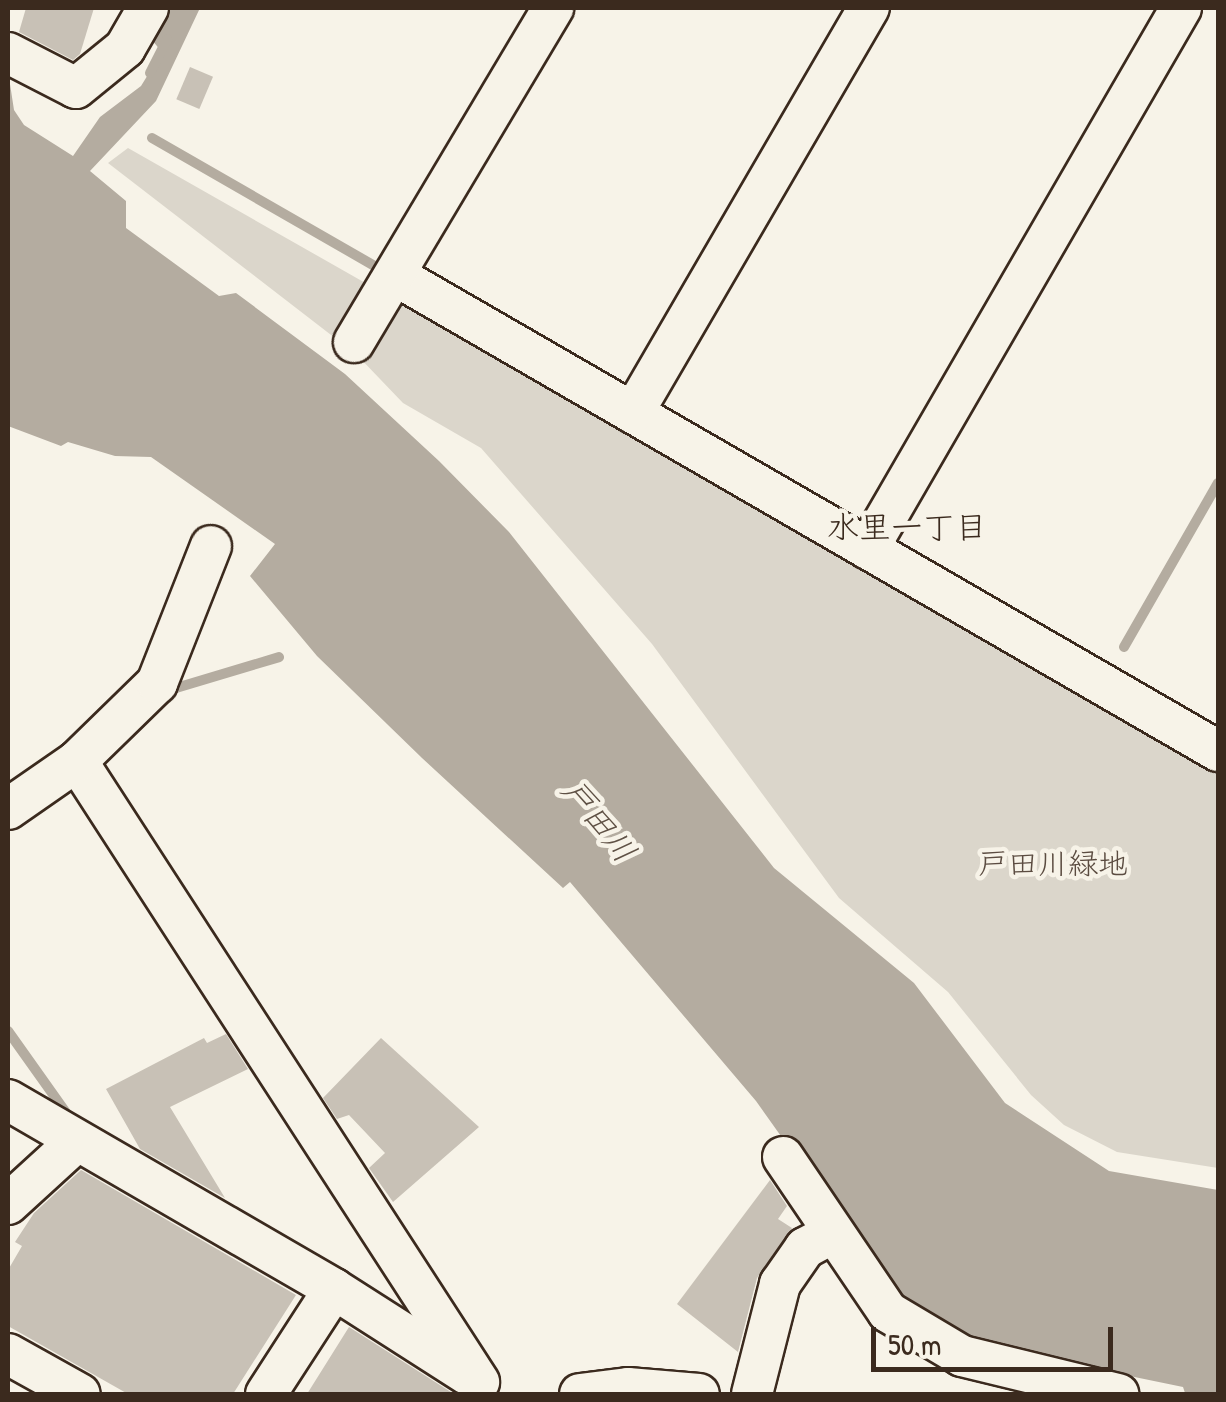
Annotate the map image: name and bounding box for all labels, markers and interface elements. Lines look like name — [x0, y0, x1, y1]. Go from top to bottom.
district label: 水里一丁目 — [827, 508, 987, 546]
water label: 戸田川 — [554, 772, 644, 870]
park label: 戸田川緑地 — [978, 845, 1128, 881]
scale bar — [876, 1307, 1118, 1369]
text: 50 m — [888, 1324, 941, 1364]

